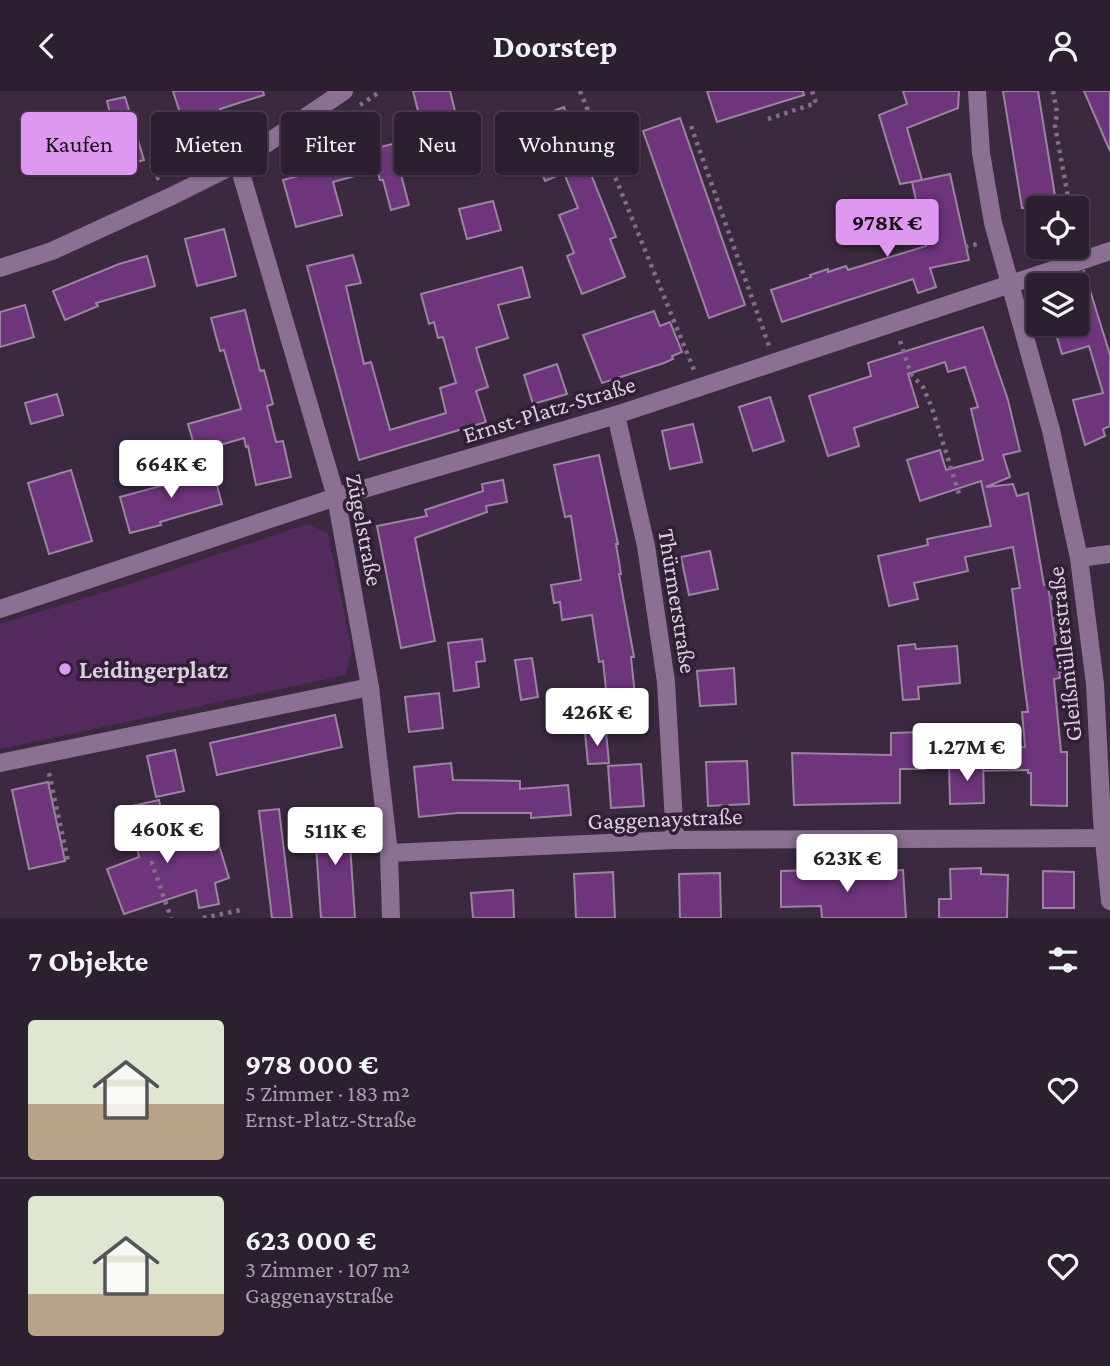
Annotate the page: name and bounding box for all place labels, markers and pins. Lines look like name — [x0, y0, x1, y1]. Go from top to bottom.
pin: 978K € — [830, 199, 944, 259]
pin: 664K € — [114, 441, 228, 500]
place label: Leidingerplatz — [79, 656, 228, 683]
marker: Leidingerplatz — [57, 661, 73, 677]
pin: 426K € — [540, 689, 654, 748]
pin: 1.27M € — [902, 723, 1032, 783]
pin: 460K € — [110, 805, 224, 865]
pin: 511K € — [278, 807, 392, 867]
pin: 623K € — [790, 835, 904, 894]

